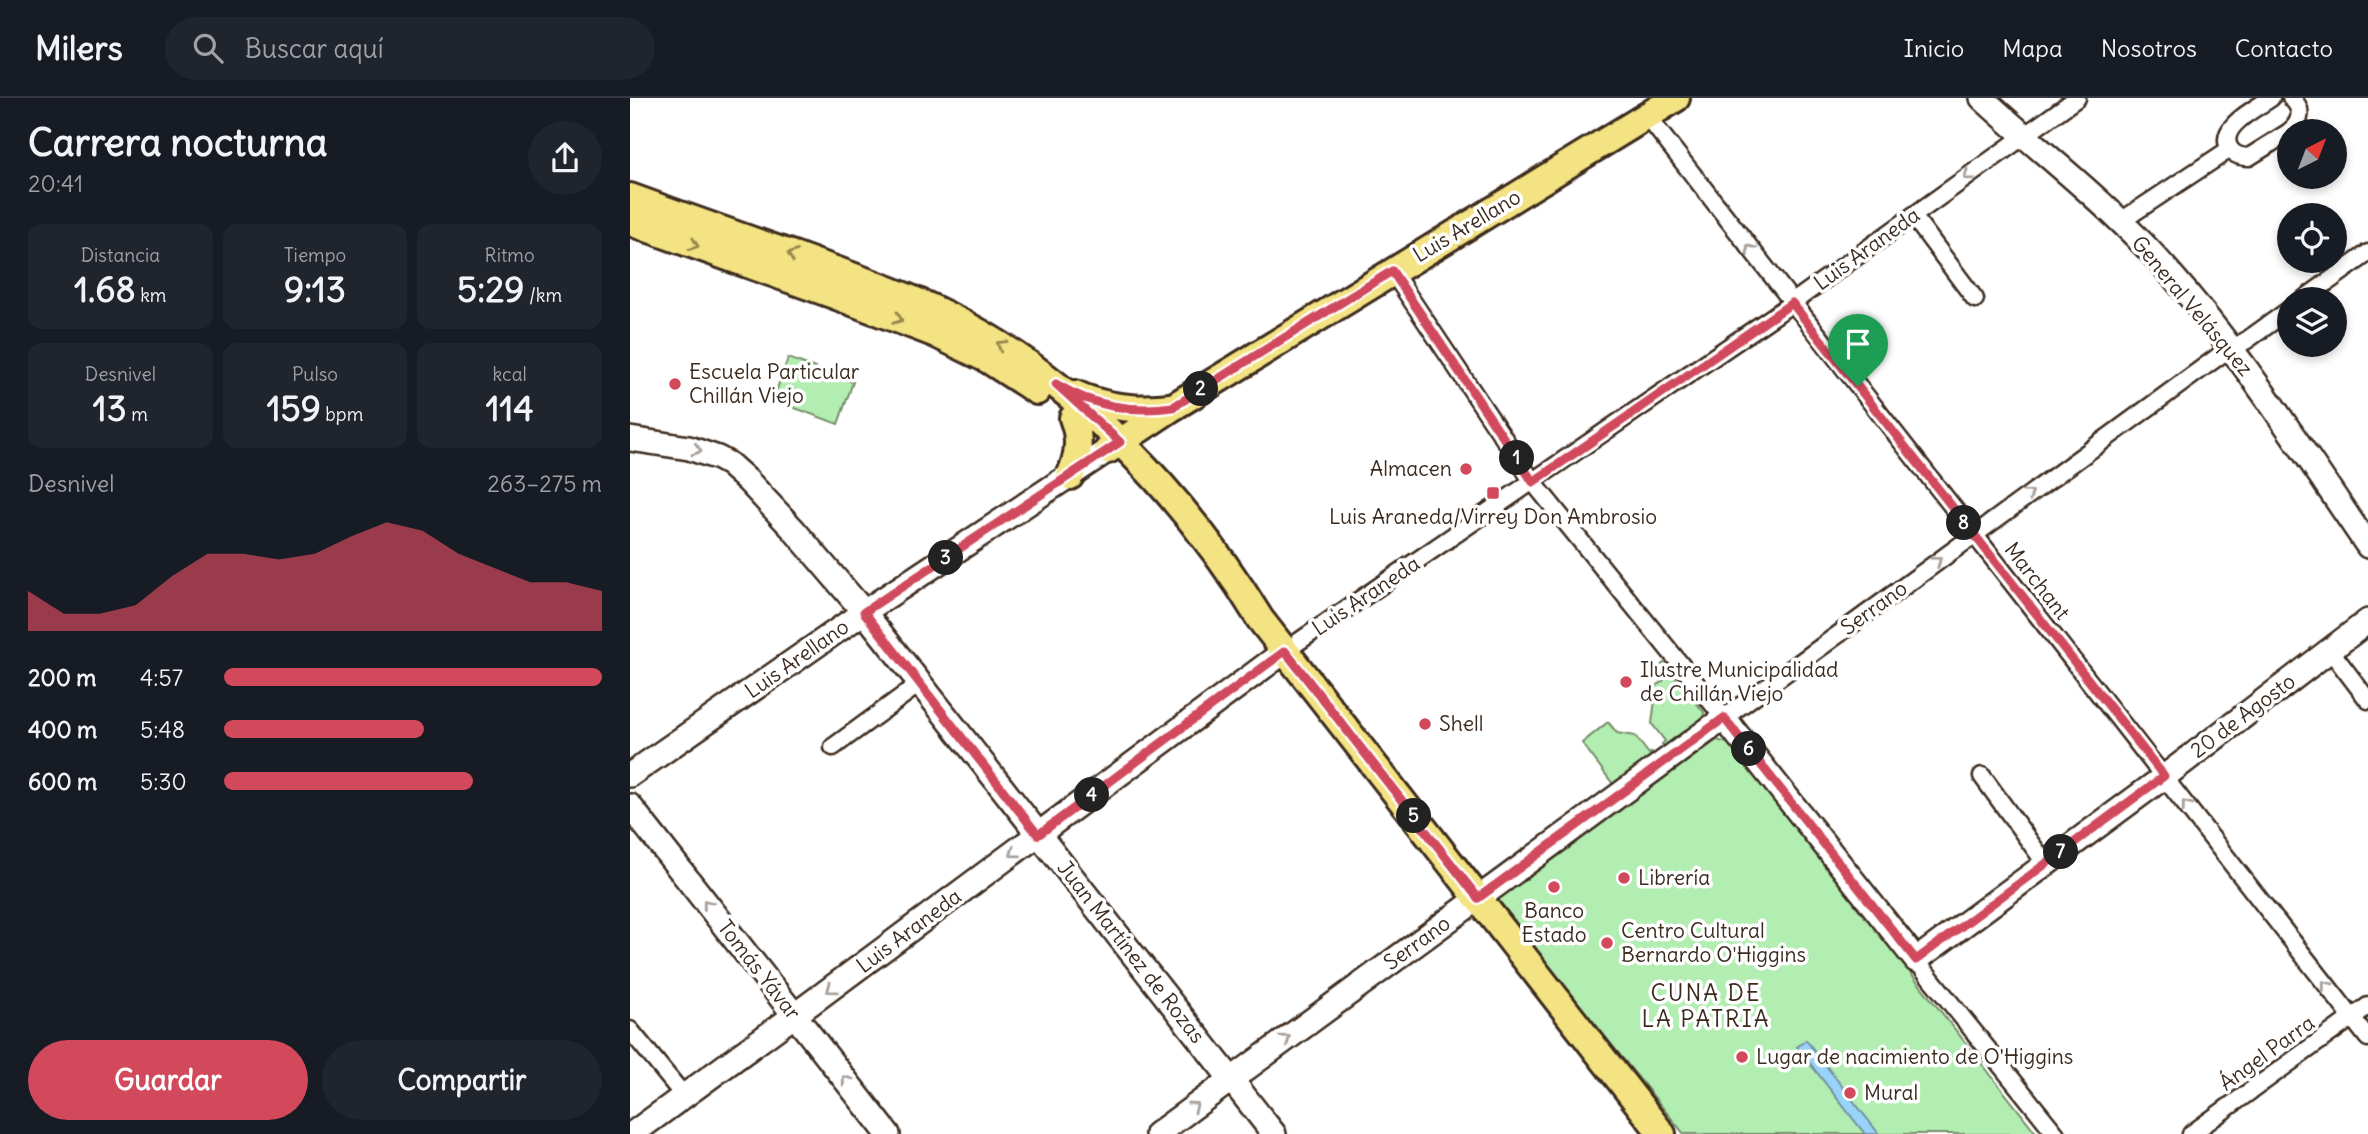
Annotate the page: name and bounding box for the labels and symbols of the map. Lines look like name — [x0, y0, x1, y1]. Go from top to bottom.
north arrow — [2277, 119, 2347, 189]
one-way arrow — [1963, 168, 1976, 180]
street label: Luis Arellano — [1408, 183, 1525, 268]
street label: Luis Araneda — [1808, 201, 1925, 296]
street label: General Velásquez — [2126, 230, 2259, 381]
one-way arrow — [688, 236, 700, 250]
one-way arrow — [1746, 244, 1759, 257]
one-way arrow — [787, 249, 799, 263]
one-way arrow — [892, 310, 904, 324]
pin — [1828, 314, 1888, 386]
one-way arrow — [995, 340, 1008, 353]
place label: Escuela Particular Chillán Viejo — [689, 358, 860, 409]
pin: 2 — [1184, 372, 1218, 406]
marker: Escuela Particular Chillán Viejo — [667, 376, 683, 392]
pin: 1 — [1500, 440, 1534, 476]
one-way arrow — [691, 442, 703, 457]
place label: Almacen — [1370, 455, 1452, 482]
marker: Almacen — [1458, 461, 1474, 477]
marker: Luis Araneda/Virrey Don Ambrosio — [1485, 485, 1501, 501]
one-way arrow — [2021, 490, 2034, 503]
place label: Luis Araneda/Virrey Don Ambrosio — [1329, 503, 1657, 530]
pin: 8 — [1946, 506, 1982, 540]
street label: Marchant — [1999, 536, 2076, 625]
pin: 3 — [928, 540, 964, 575]
street label: Luis Araneda — [1307, 550, 1425, 642]
one-way arrow — [1929, 557, 1942, 570]
street label: Serrano — [1835, 574, 1912, 641]
street label: Luis Arellano — [739, 613, 854, 704]
place label: Ilustre Municipalidad de Chillán Viejo — [1640, 656, 1838, 707]
street label: 20 de Agosto — [2185, 667, 2300, 764]
marker: Ilustre Municipalidad de Chillán Viejo — [1618, 674, 1634, 690]
place label: Shell — [1439, 710, 1484, 737]
marker: Shell — [1417, 716, 1433, 732]
pin: 6 — [1732, 732, 1766, 766]
pin: 4 — [1074, 778, 1110, 812]
pin: 5 — [1396, 798, 1432, 834]
one-way arrow — [2181, 801, 2194, 813]
pin: 7 — [2044, 834, 2078, 870]
one-way arrow — [1009, 845, 1022, 858]
street label: Juan Martínez de Rozas — [1052, 855, 1211, 1048]
place label: Librería — [1638, 864, 1710, 891]
marker: Librería — [1616, 870, 1632, 886]
marker: Banco Estado — [1546, 879, 1562, 895]
street label: Luis Araneda — [851, 882, 966, 979]
place label: Banco Estado — [1521, 897, 1587, 948]
one-way arrow — [703, 900, 716, 912]
street label: Serrano — [1378, 909, 1455, 976]
street label: Tomás Yávar — [712, 914, 807, 1025]
place label: Centro Cultural Bernardo O'Higgins — [1621, 917, 1806, 968]
marker: Centro Cultural Bernardo O'Higgins — [1599, 935, 1615, 951]
district label: CUNA DE LA PATRIA — [1641, 978, 1771, 1033]
one-way arrow — [827, 980, 839, 993]
one-way arrow — [2321, 980, 2334, 992]
street label: Ángel Parra — [2214, 1009, 2320, 1096]
one-way arrow — [1278, 1035, 1291, 1047]
place label: Lugar de nacimiento de O'Higgins — [1756, 1043, 2073, 1070]
marker: Lugar de nacimiento de O'Higgins — [1734, 1049, 1750, 1065]
one-way arrow — [842, 1076, 855, 1088]
place label: Mural — [1864, 1079, 1918, 1106]
marker: Mural — [1842, 1085, 1858, 1101]
one-way arrow — [1186, 1102, 1199, 1115]

